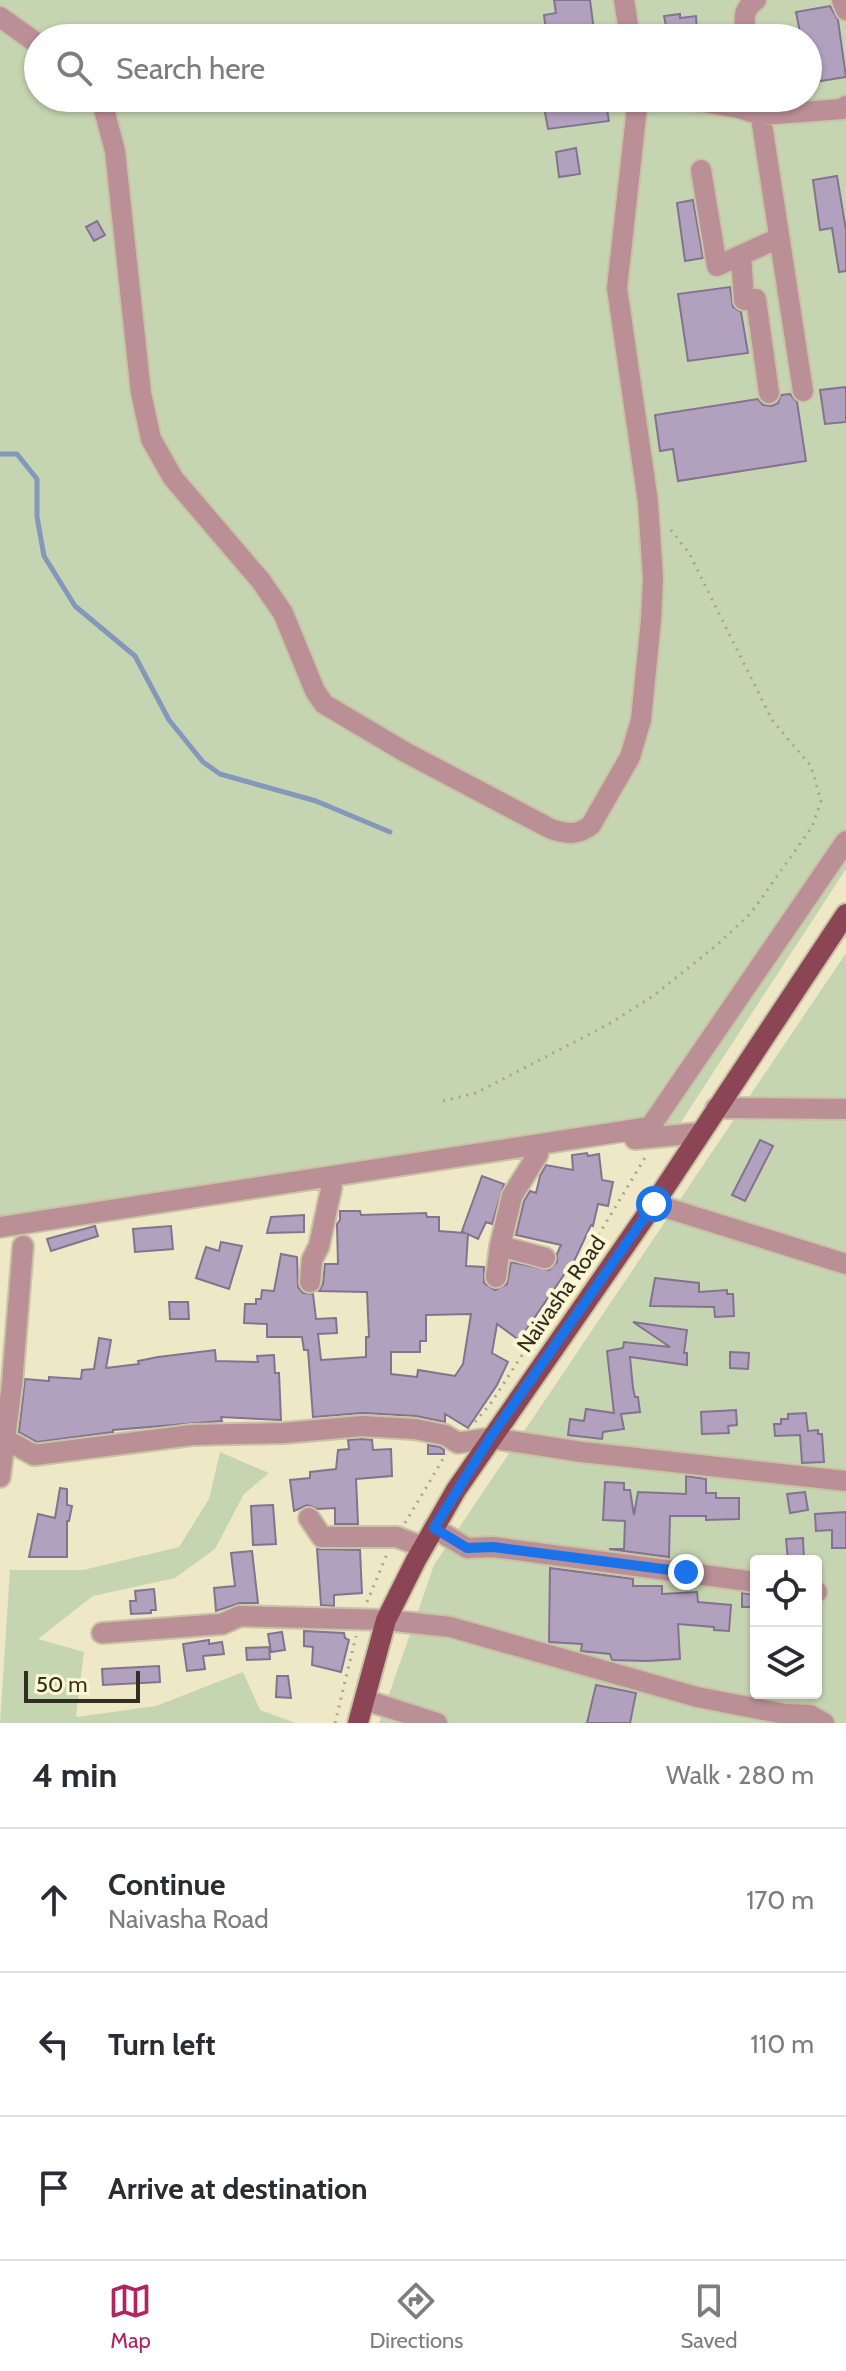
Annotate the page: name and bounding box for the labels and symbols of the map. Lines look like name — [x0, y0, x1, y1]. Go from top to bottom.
route start — [636, 1186, 672, 1222]
street label: Naivasha Road — [511, 1231, 611, 1357]
route end — [668, 1554, 704, 1590]
scale bar — [24, 1667, 140, 1703]

